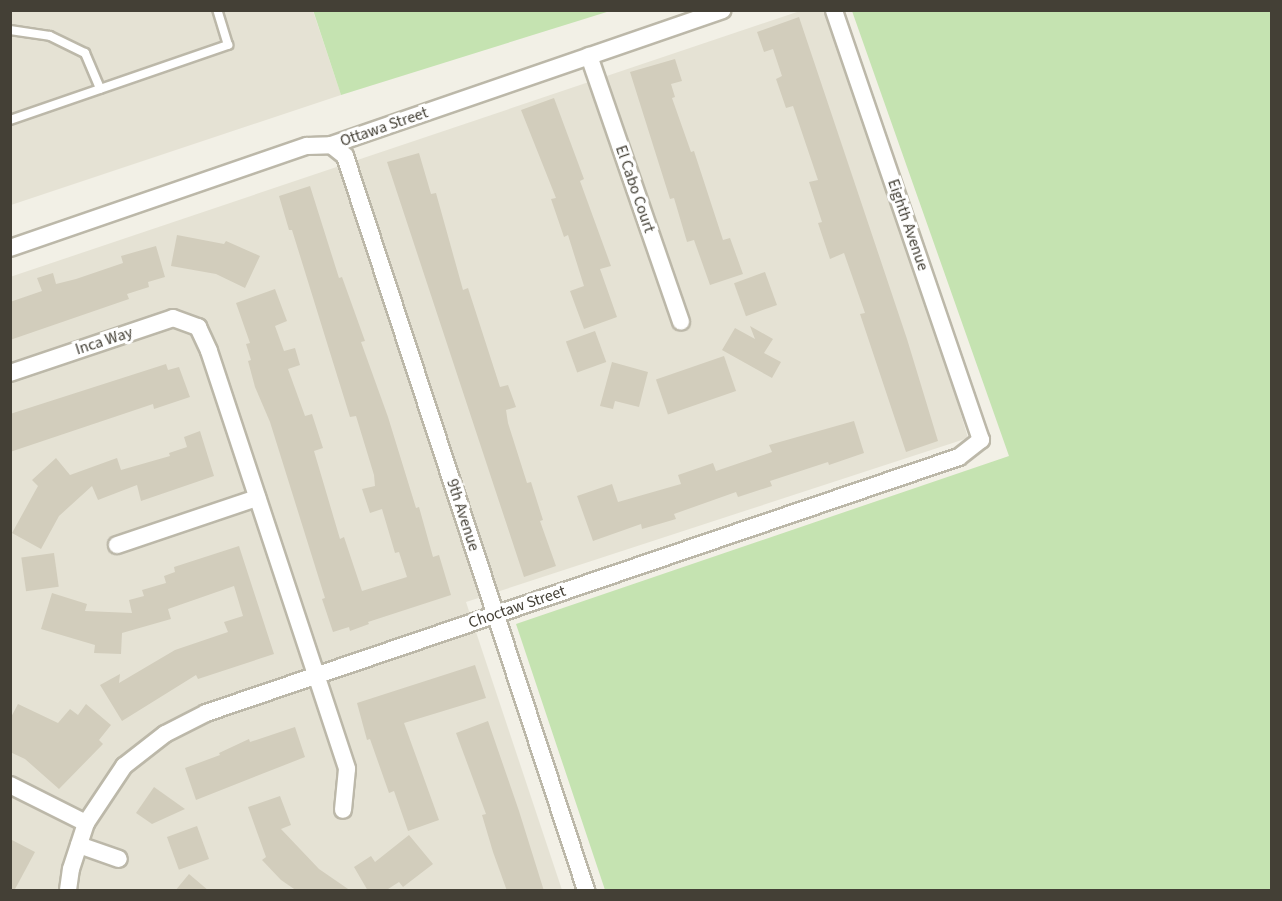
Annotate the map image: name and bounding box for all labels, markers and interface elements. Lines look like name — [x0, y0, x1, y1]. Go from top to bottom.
street label: Ottawa Street — [338, 103, 430, 151]
street label: El Cabo Court — [611, 143, 659, 235]
street label: Eighth Avenue — [883, 177, 933, 273]
street label: Inca Way — [73, 323, 135, 359]
street label: 9th Avenue — [442, 477, 484, 553]
street label: Choctaw Street — [466, 581, 568, 633]

